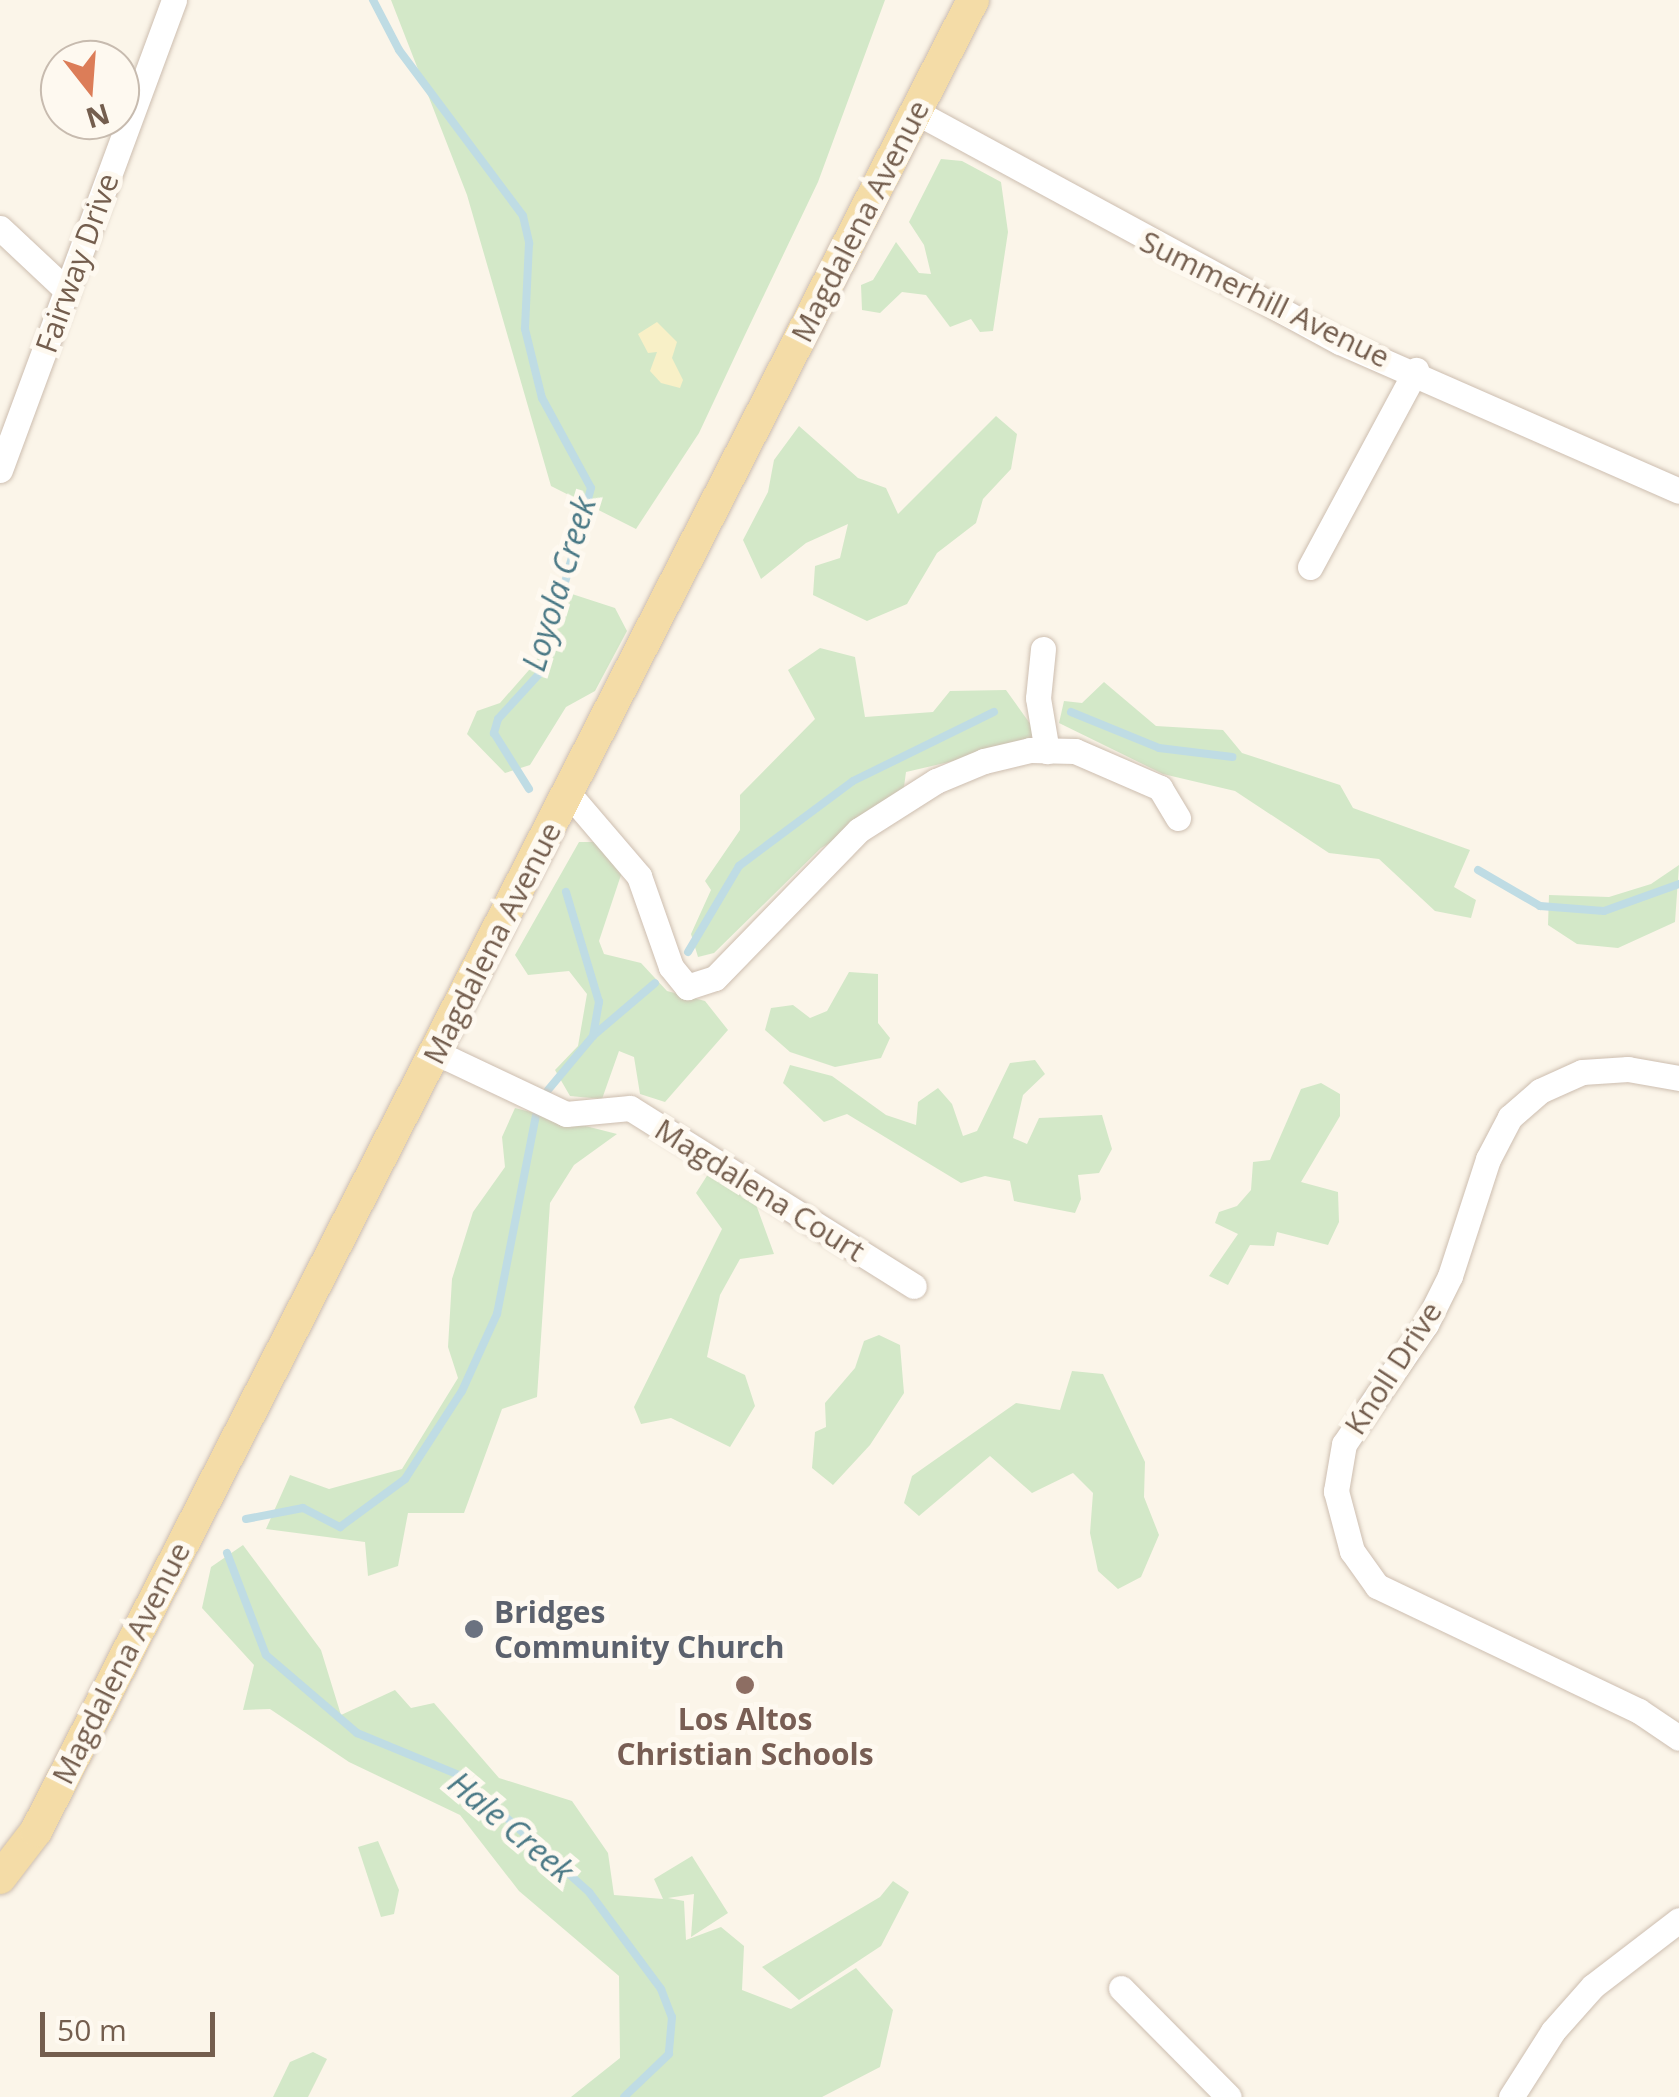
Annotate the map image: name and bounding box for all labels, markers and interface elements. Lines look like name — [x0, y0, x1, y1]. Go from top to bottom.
north arrow — [40, 40, 140, 140]
street label: Magdalena Avenue — [783, 94, 937, 348]
text: N — [82, 95, 115, 138]
street label: Fairway Drive — [28, 168, 126, 358]
street label: Summerhill Avenue — [1134, 223, 1396, 375]
water label: Loyola Creek — [514, 493, 604, 675]
street label: Magdalena Avenue — [415, 816, 569, 1070]
street label: Magdalena Court — [648, 1111, 872, 1269]
street label: Knoll Drive — [1337, 1295, 1449, 1441]
street label: Magdalena Avenue — [44, 1536, 198, 1790]
place label: Bridges Community Church — [494, 1594, 784, 1664]
marker: Bridges Community Church — [463, 1618, 485, 1640]
marker: Los Altos Christian Schools — [734, 1674, 756, 1696]
place label: Los Altos Christian Schools — [616, 1701, 874, 1772]
water label: Hale Creek — [441, 1764, 581, 1890]
scale bar — [45, 1992, 220, 2054]
text: 50 m — [57, 2009, 127, 2050]

